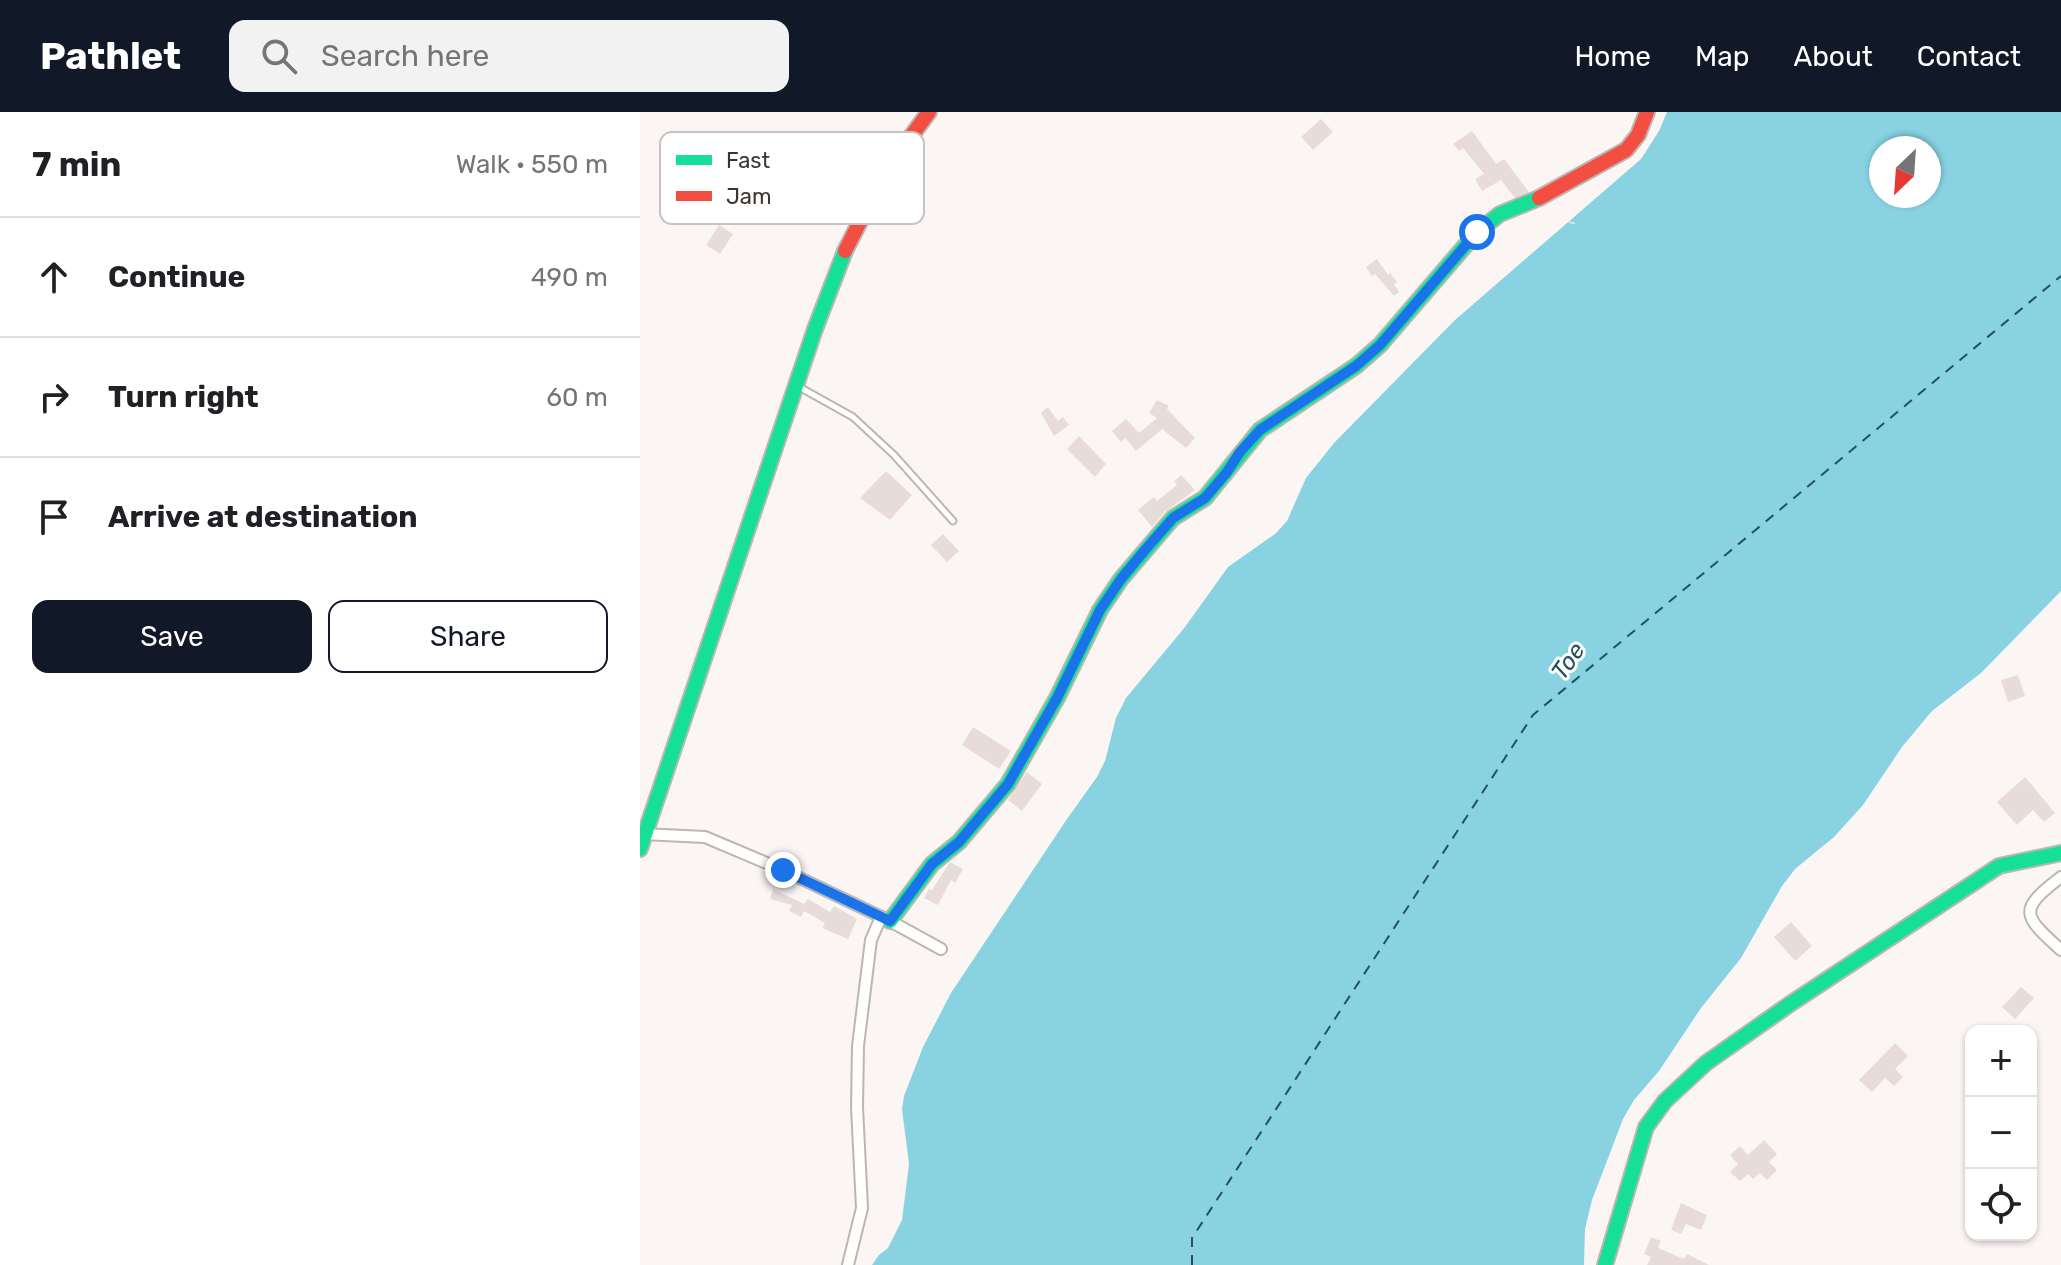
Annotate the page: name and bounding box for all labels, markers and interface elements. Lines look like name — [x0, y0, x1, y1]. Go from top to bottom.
search box — [229, 20, 789, 92]
text: Pathlet — [40, 33, 181, 79]
icon: search — [257, 34, 301, 78]
text: Search here — [321, 38, 489, 74]
text: Home — [1574, 40, 1651, 73]
text: Map — [1695, 40, 1749, 73]
text: About — [1793, 40, 1873, 73]
text: Contact — [1917, 40, 2021, 73]
legend — [660, 132, 924, 224]
north arrow — [1869, 136, 1941, 208]
text: 7 min — [32, 144, 121, 185]
text: Fast — [726, 147, 771, 174]
text: Walk · 550 m — [456, 149, 608, 180]
text: Jam — [726, 183, 772, 210]
route start — [1459, 214, 1495, 250]
icon: ahead — [32, 255, 76, 299]
text: Continue — [108, 259, 245, 295]
text: 490 m — [531, 262, 608, 293]
icon: right — [32, 375, 76, 419]
text: Turn right — [108, 379, 259, 415]
text: 60 m — [546, 382, 608, 413]
icon: arrive — [32, 495, 76, 539]
text: Arrive at destination — [108, 499, 418, 535]
button: Save — [32, 600, 312, 673]
button: Share — [328, 600, 608, 673]
water label: Toe — [1545, 637, 1591, 685]
route end — [765, 852, 801, 888]
map controls — [1965, 1025, 2037, 1241]
button: + — [1965, 1025, 2037, 1097]
button: − — [1965, 1097, 2037, 1169]
button: locate — [1965, 1169, 2037, 1241]

